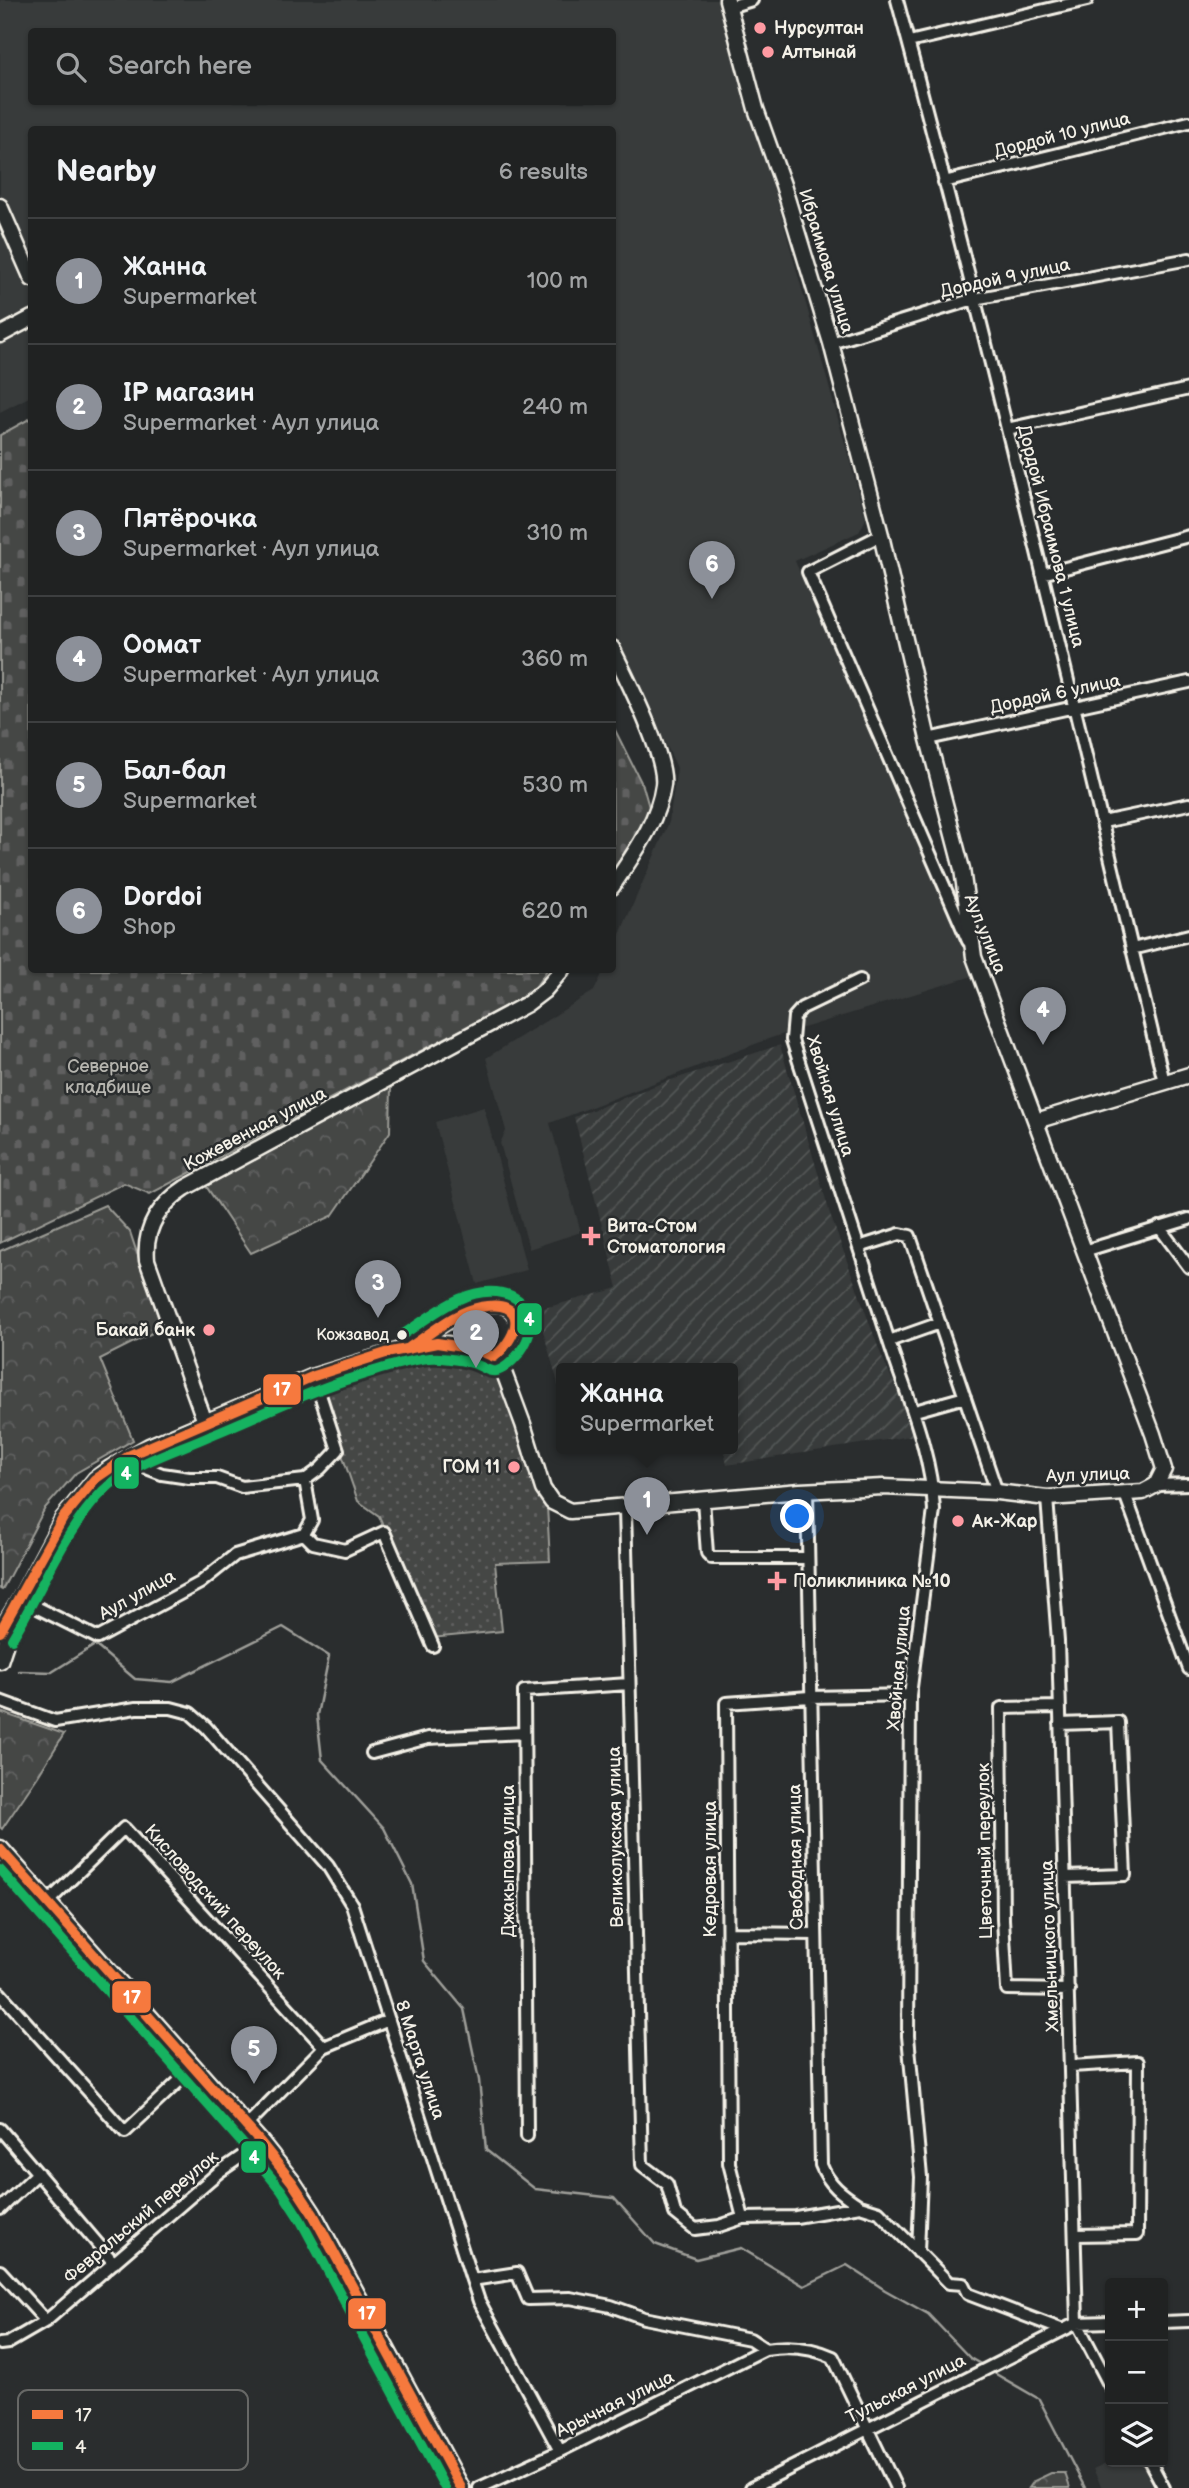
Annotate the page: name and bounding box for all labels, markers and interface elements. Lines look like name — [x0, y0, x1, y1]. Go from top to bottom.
place label: Нурсултан — [774, 18, 864, 39]
marker: Нурсултан — [752, 20, 768, 36]
search box — [28, 28, 616, 105]
place label: Алтынай — [781, 42, 856, 63]
marker: Алтынай — [760, 44, 776, 60]
icon: search — [52, 48, 90, 86]
text: Search here — [108, 51, 252, 82]
street label: Дордой 10 улица — [992, 108, 1133, 162]
text: Nearby — [56, 154, 156, 190]
text: 6 results — [499, 158, 588, 186]
street label: Ибраимова улица — [794, 186, 858, 336]
text: Жанна — [123, 252, 206, 283]
street label: Дордой 9 улица — [938, 254, 1072, 302]
text: 1 — [74, 267, 84, 295]
text: 100 m — [527, 267, 588, 295]
text: Supermarket — [123, 283, 257, 311]
text: IP магазин — [123, 378, 255, 409]
text: 2 — [72, 393, 86, 421]
text: 240 m — [522, 393, 588, 421]
text: Supermarket · Аул улица — [123, 409, 379, 437]
street label: Дордой Ибраимова 1 улица — [1013, 422, 1089, 650]
text: Пятёрочка — [123, 504, 257, 535]
text: 3 — [72, 519, 86, 547]
text: 310 m — [526, 519, 588, 547]
text: Supermarket · Аул улица — [123, 535, 379, 563]
pin: 6 — [689, 541, 735, 599]
text: Оомат — [123, 630, 201, 661]
text: 4 — [72, 645, 86, 673]
text: 360 m — [521, 645, 588, 673]
text: Supermarket · Аул улица — [123, 661, 379, 689]
street label: Дордой 6 улица — [988, 670, 1123, 718]
text: Бал-бал — [123, 756, 226, 787]
text: 5 — [72, 771, 86, 799]
text: 530 m — [522, 771, 588, 799]
text: Supermarket — [123, 787, 257, 815]
text: Dordoi — [123, 882, 202, 913]
street label: Аул улица — [959, 890, 1011, 977]
text: 6 — [72, 897, 86, 925]
text: 620 m — [522, 897, 588, 925]
text: Shop — [123, 913, 176, 941]
pin: 4 — [1020, 987, 1066, 1045]
street label: Хвойная улица — [802, 1033, 858, 1159]
park label: Северное кладбище — [65, 1056, 151, 1098]
street label: Кожевенная улица — [180, 1082, 330, 1175]
place label: Вита-Стом Стоматология — [607, 1216, 726, 1258]
marker: Вита-Стом Стоматология — [581, 1226, 601, 1246]
pin: 3 — [355, 1260, 401, 1318]
line badge: 4 — [516, 1302, 543, 1336]
text: 4 — [523, 1309, 535, 1332]
pin: 2 — [453, 1310, 499, 1368]
place label: Бакай банк — [95, 1320, 195, 1341]
marker: Бакай банк — [201, 1322, 217, 1338]
place label: Кожзавод — [316, 1326, 389, 1345]
marker: Кожзавод — [395, 1328, 409, 1342]
popup — [556, 1363, 738, 1454]
line badge: 17 — [262, 1373, 302, 1406]
text: 17 — [273, 1379, 292, 1402]
text: Жанна — [580, 1379, 663, 1410]
text: Supermarket — [580, 1410, 714, 1438]
line badge: 4 — [113, 1456, 140, 1490]
place label: ГОМ 11 — [442, 1457, 500, 1478]
marker: ГОМ 11 — [506, 1459, 522, 1475]
text: 4 — [120, 1463, 132, 1486]
street label: Аул улица — [1045, 1463, 1131, 1487]
pin: 1 — [624, 1477, 670, 1535]
your location — [780, 1499, 814, 1533]
place label: Ак-Жар — [971, 1511, 1038, 1532]
marker: Ак-Жар — [950, 1513, 966, 1529]
street label: Аул улица — [94, 1565, 179, 1625]
marker: Поликлиника №10 — [767, 1571, 787, 1591]
place label: Поликлиника №10 — [793, 1571, 951, 1592]
street label: Хвойная улица — [883, 1604, 915, 1731]
street label: Великолукская улица — [604, 1746, 628, 1928]
street label: Цветочный переулок — [973, 1762, 997, 1939]
street label: Свободная улица — [784, 1783, 808, 1930]
street label: Джакыпова улица — [498, 1784, 519, 1937]
street label: Кедровая улица — [700, 1800, 721, 1937]
street label: Кисловодский переулок — [140, 1820, 290, 1984]
street label: Хмельницкого улица — [1036, 1859, 1063, 2032]
line badge: 17 — [111, 1980, 152, 2014]
text: 17 — [123, 1987, 142, 2010]
street label: 8 Марта улица — [391, 1998, 449, 2123]
pin: 5 — [231, 2026, 277, 2084]
line badge: 4 — [240, 2140, 267, 2174]
street label: Февральский переулок — [60, 2146, 223, 2288]
text: 4 — [248, 2147, 260, 2170]
map controls — [1105, 2278, 1168, 2467]
button: + — [1105, 2278, 1168, 2341]
line badge: 17 — [347, 2297, 387, 2330]
text: 17 — [358, 2303, 377, 2326]
button: − — [1105, 2341, 1168, 2404]
street label: Тульская улица — [843, 2350, 970, 2428]
street label: Арычная улица — [552, 2366, 678, 2442]
legend — [18, 2390, 248, 2470]
text: 17 — [75, 2404, 92, 2427]
button: layers — [1105, 2404, 1168, 2467]
text: 4 — [75, 2436, 87, 2459]

